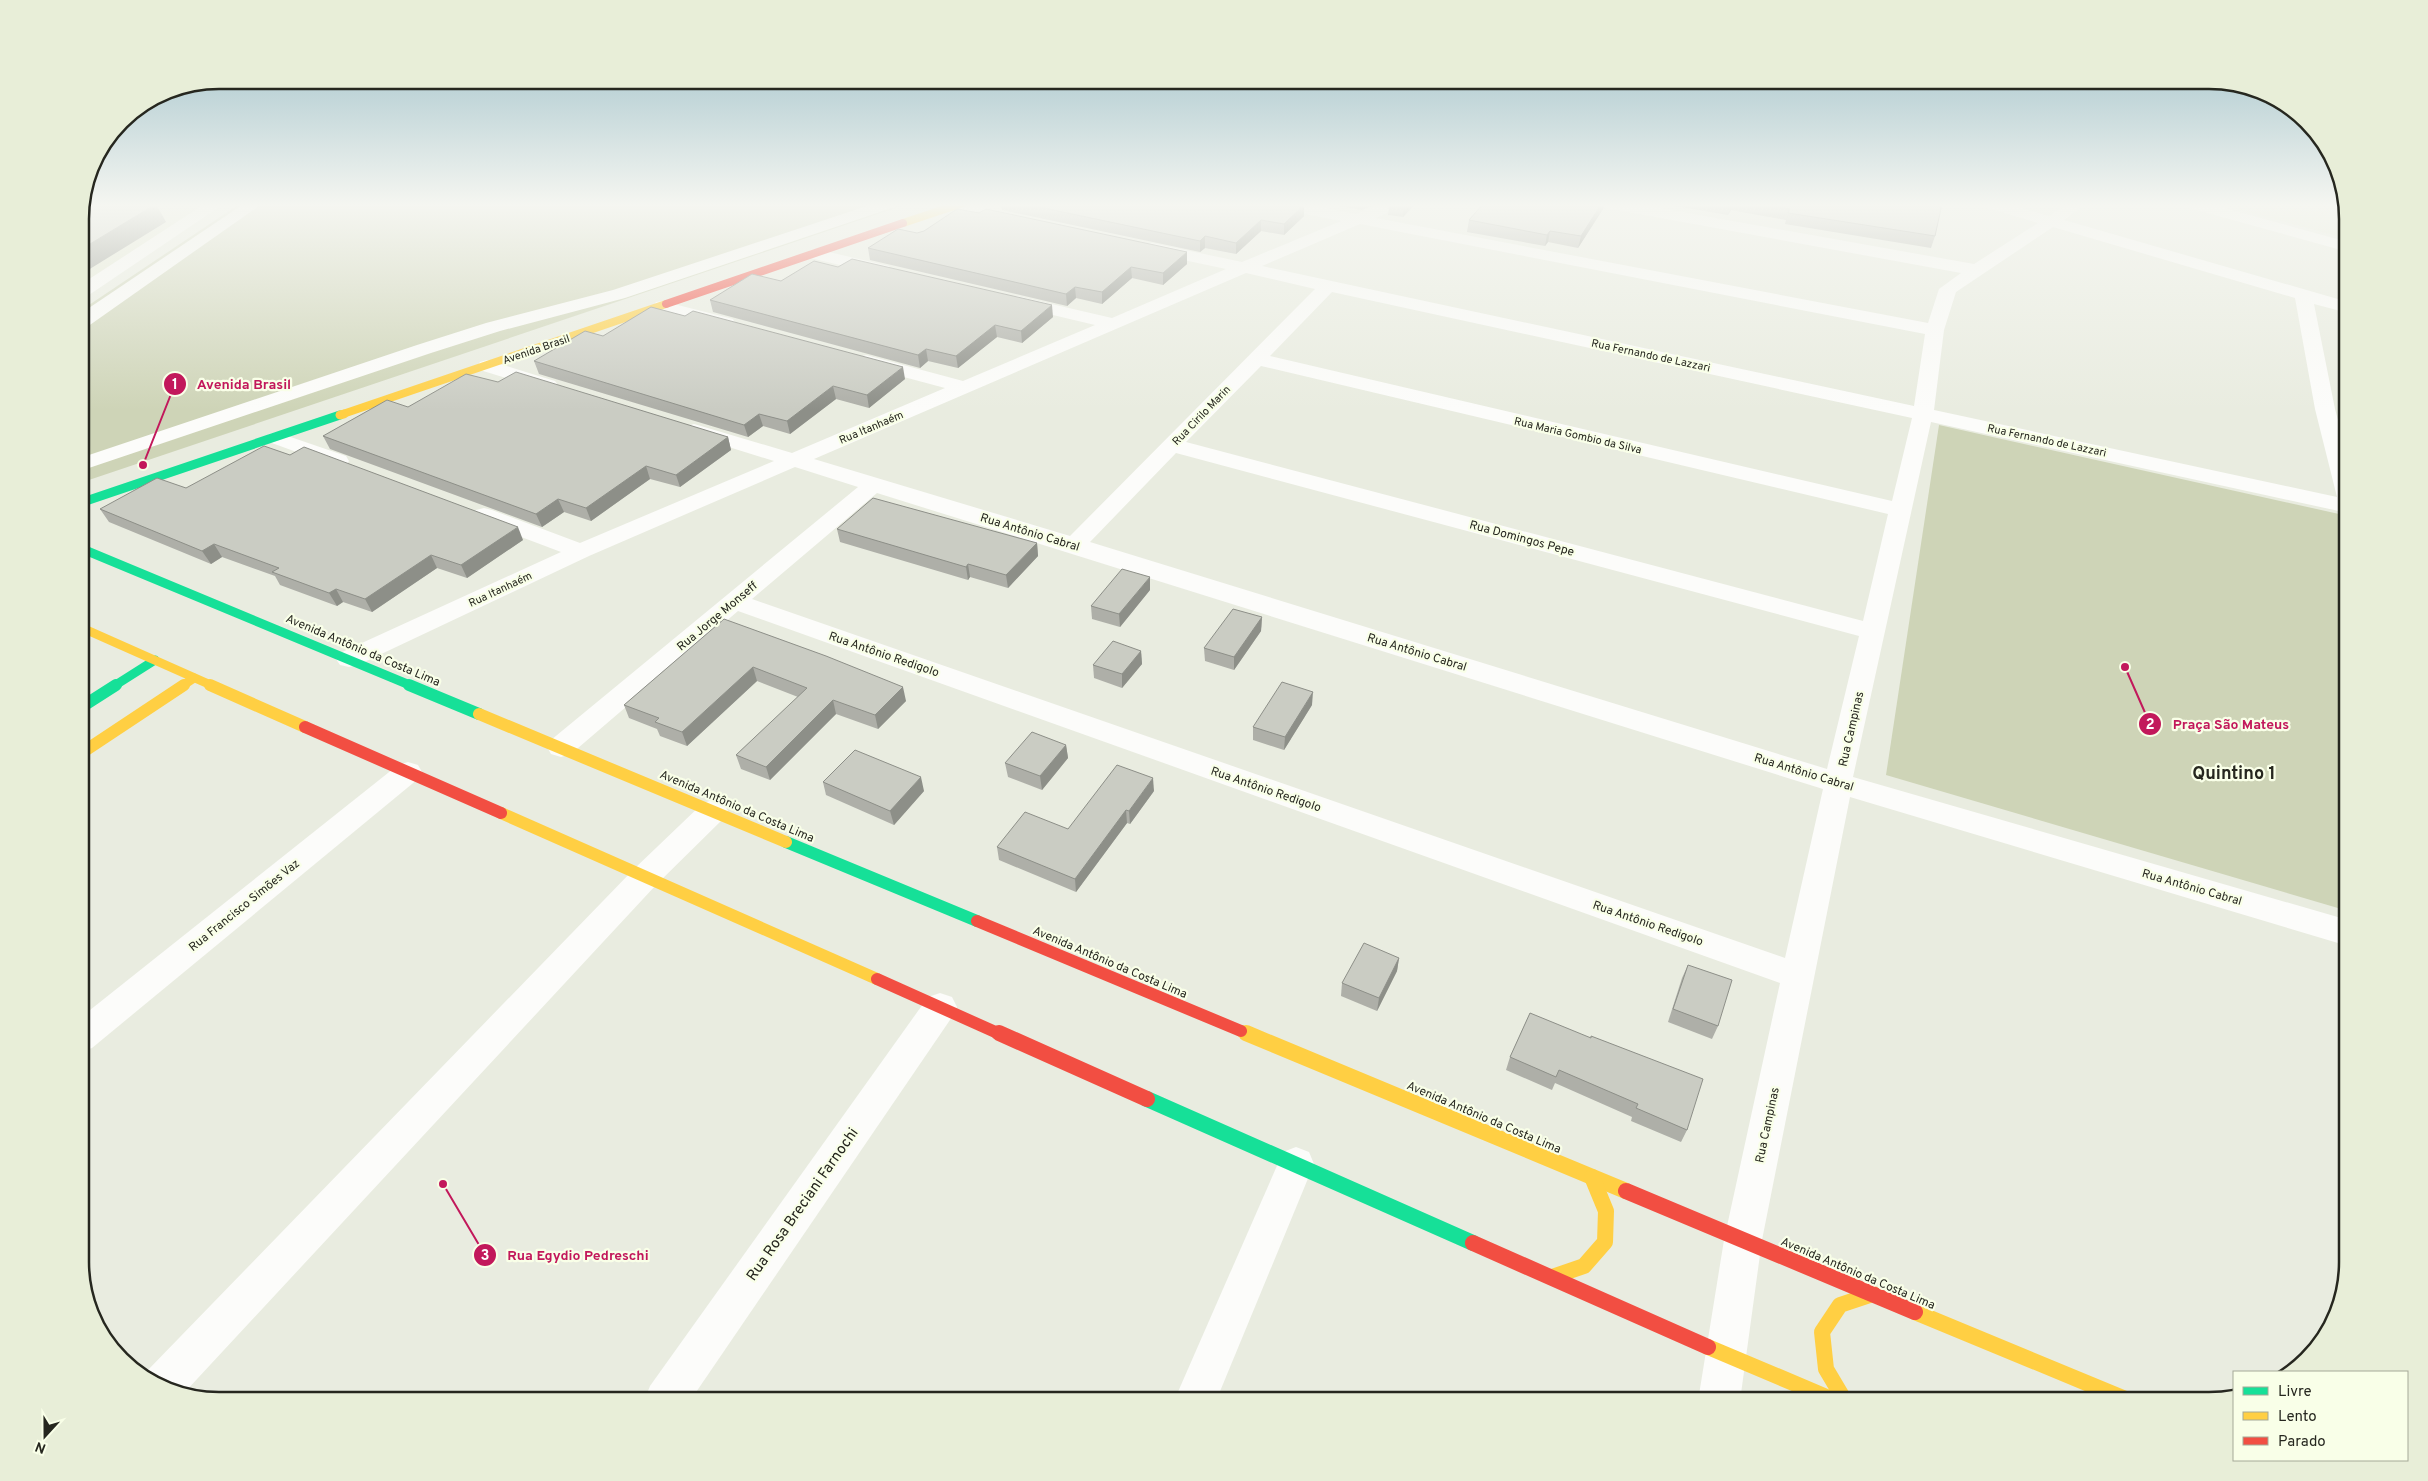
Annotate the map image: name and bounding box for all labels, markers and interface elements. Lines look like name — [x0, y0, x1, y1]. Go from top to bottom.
street label: Avenida Brasil — [501, 332, 572, 368]
street label: Rua Fernando de Lazzari — [1590, 337, 1712, 375]
callout: Avenida Brasil — [162, 369, 302, 398]
text: 1 — [172, 376, 178, 395]
text: Avenida Brasil — [197, 377, 291, 394]
street label: Rua Cirilo Marin — [1170, 383, 1234, 449]
street label: Rua Itanhaém — [837, 408, 906, 448]
street label: Rua Maria Gombio da Silva — [1513, 414, 1643, 457]
street label: Rua Fernando de Lazzari — [1986, 422, 2108, 460]
street label: Rua Antônio Cabral — [978, 510, 1081, 556]
street label: Rua Domingos Pepe — [1468, 517, 1576, 561]
street label: Rua Itanhaém — [466, 569, 534, 611]
street label: Rua Jorge Monseff — [674, 578, 761, 655]
street label: Avenida Antônio da Costa Lima — [283, 611, 442, 691]
street label: Rua Antônio Redigolo — [826, 629, 941, 681]
street label: Rua Antônio Cabral — [1365, 630, 1468, 676]
street label: Rua Campinas — [1836, 690, 1868, 768]
callout: Praça São Mateus — [2137, 710, 2299, 739]
text: 2 — [2145, 716, 2155, 735]
text: Praça São Mateus — [2173, 717, 2289, 734]
street label: Rua Antônio Cabral — [1752, 750, 1855, 796]
district label: Quintino 1 — [2192, 763, 2276, 786]
street label: Rua Antônio Redigolo — [1208, 764, 1323, 816]
street label: Avenida Antônio da Costa Lima — [657, 767, 816, 847]
street label: Rua Francisco Simões Vaz — [186, 856, 303, 956]
street label: Rua Antônio Cabral — [2140, 866, 2244, 910]
street label: Rua Antônio Redigolo — [1590, 898, 1705, 950]
street label: Avenida Antônio da Costa Lima — [1030, 923, 1189, 1003]
street label: Avenida Antônio da Costa Lima — [1404, 1078, 1563, 1158]
street label: Rua Campinas — [1752, 1086, 1784, 1164]
street label: Rua Rosa Breciani Farnochi — [743, 1125, 863, 1285]
street label: Avenida Antônio da Costa Lima — [1778, 1234, 1937, 1314]
callout: Rua Egydio Pedreschi — [472, 1241, 659, 1270]
text: 3 — [481, 1247, 490, 1266]
text: Rua Egydio Pedreschi — [507, 1248, 649, 1265]
legend — [2233, 1371, 2408, 1461]
text: Livre — [2278, 1383, 2312, 1402]
text: Lento — [2278, 1408, 2317, 1427]
north arrow — [20, 1411, 70, 1461]
text: Parado — [2278, 1433, 2326, 1452]
text: N — [33, 1437, 49, 1456]

